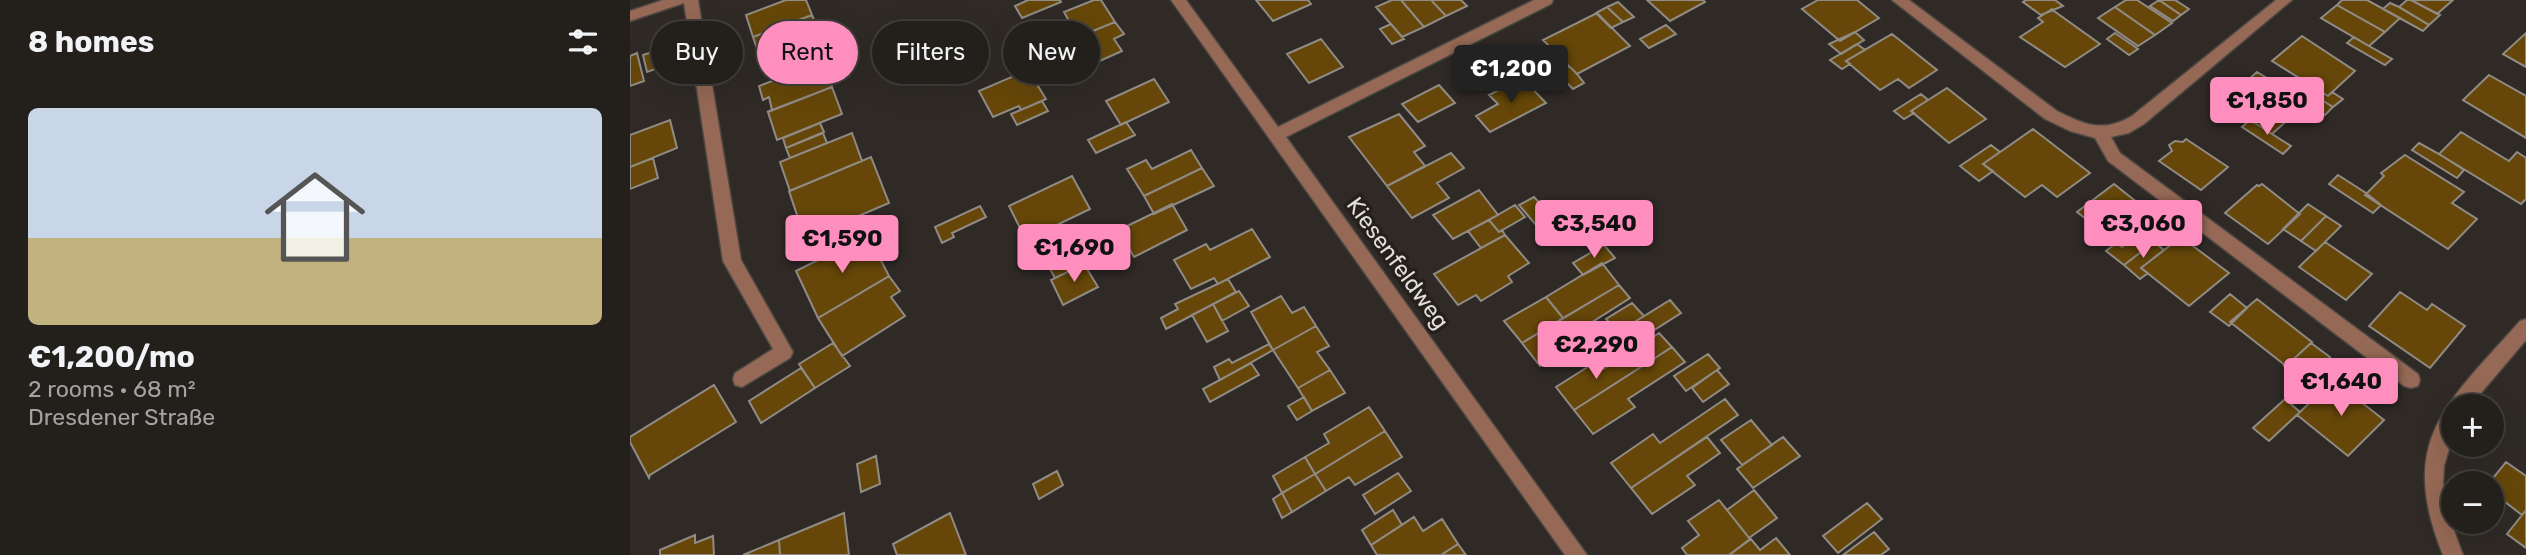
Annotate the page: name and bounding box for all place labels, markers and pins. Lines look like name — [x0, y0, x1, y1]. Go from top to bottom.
pin: €1,200 — [1454, 46, 1568, 105]
pin: €1,850 — [2210, 78, 2324, 137]
pin: €3,540 — [1537, 201, 1651, 260]
pin: €3,060 — [2086, 201, 2200, 260]
pin: €1,590 — [785, 216, 899, 275]
pin: €1,690 — [1017, 224, 1131, 284]
pin: €2,290 — [1539, 322, 1653, 381]
pin: €1,640 — [2284, 358, 2398, 418]

